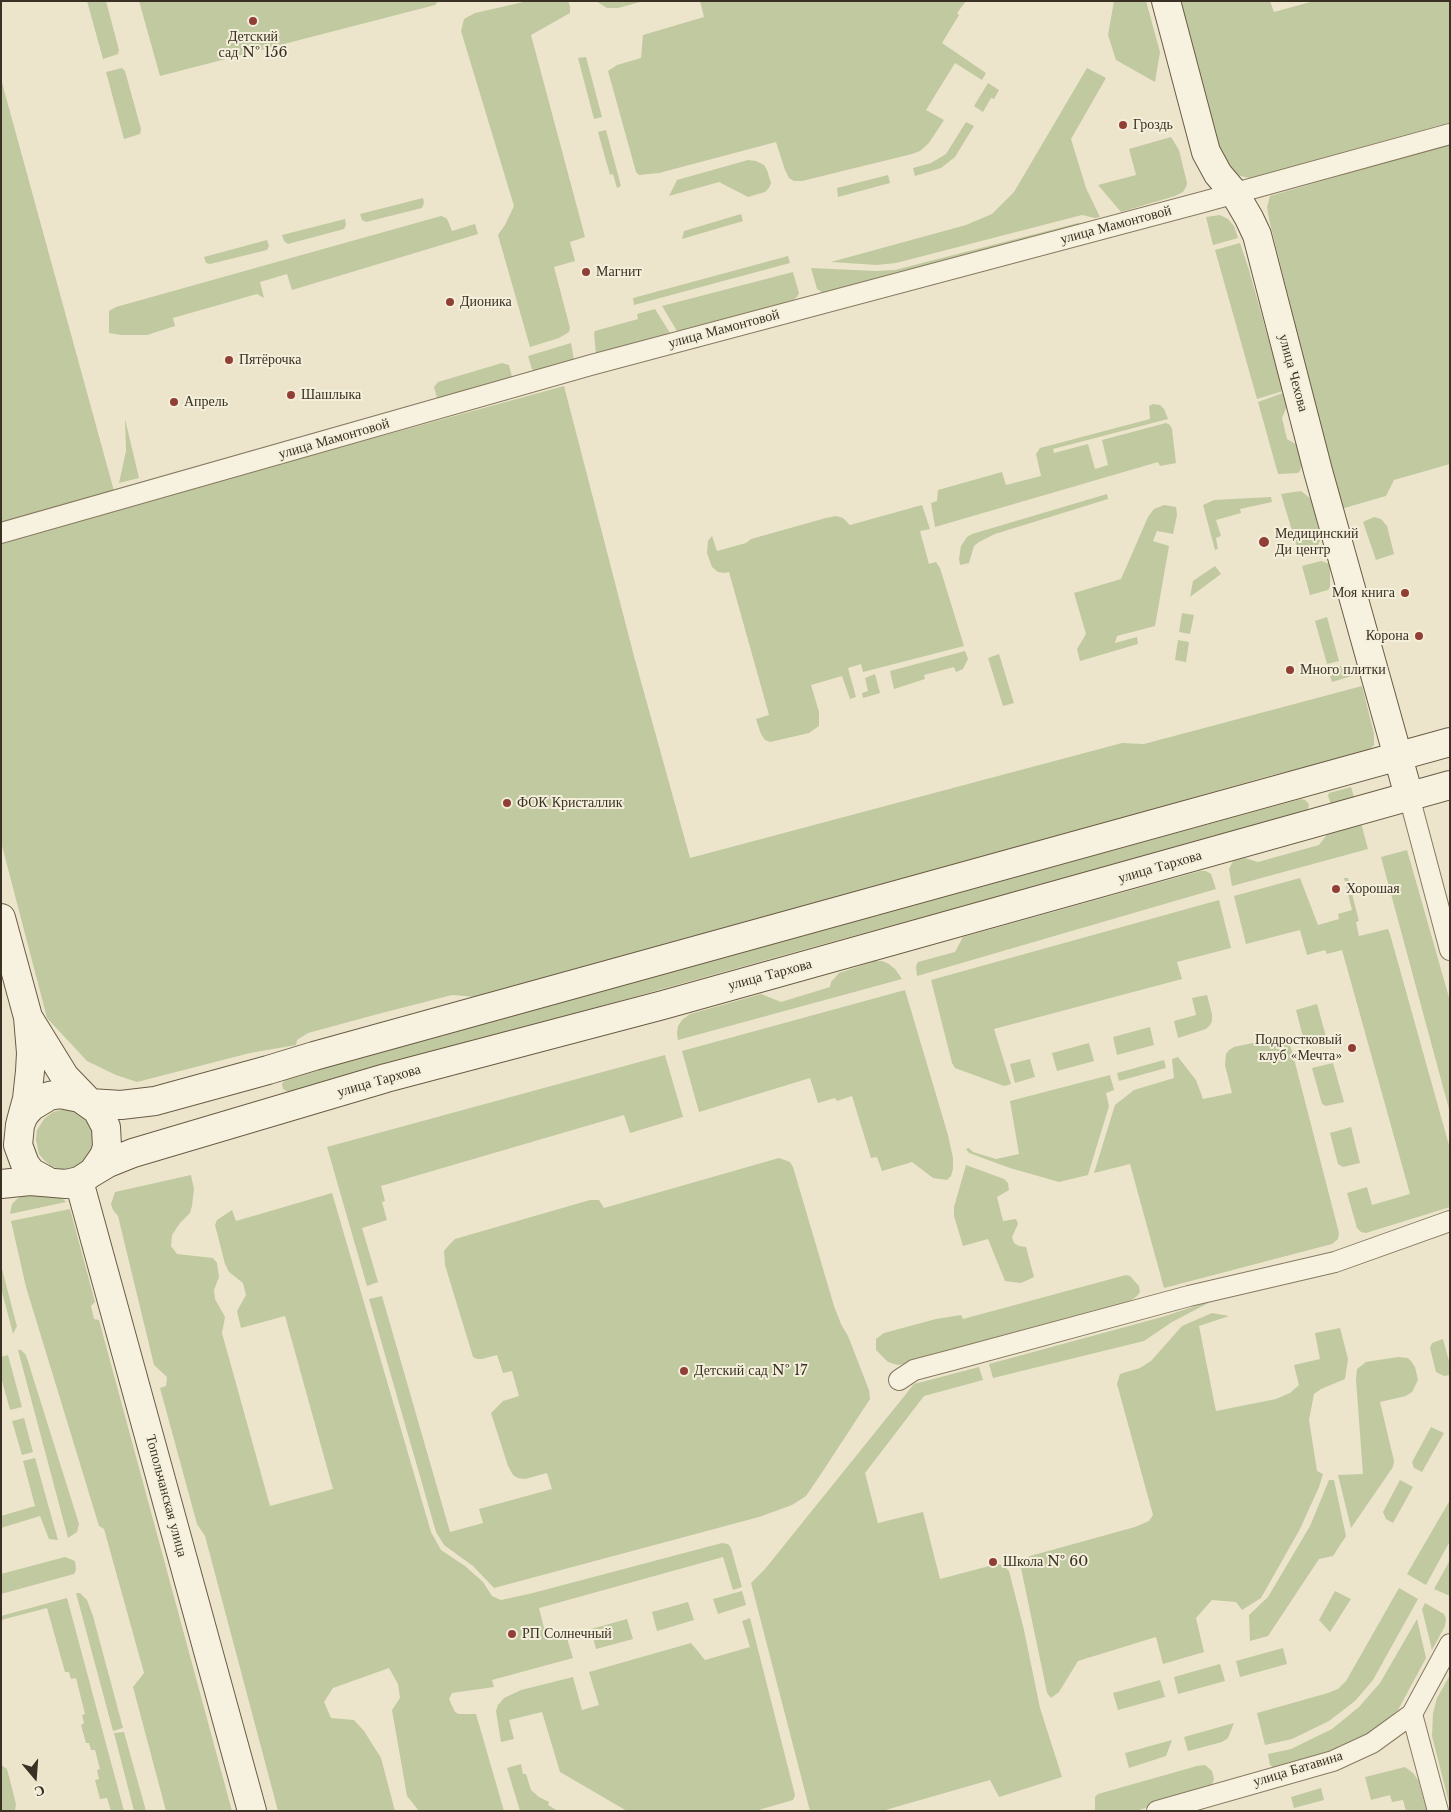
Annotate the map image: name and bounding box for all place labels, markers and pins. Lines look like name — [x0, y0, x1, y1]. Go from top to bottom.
marker: Детский сад № 156 — [247, 15, 259, 27]
place label: Детский сад № 156 — [219, 29, 287, 62]
place label: Гроздь — [1133, 117, 1173, 133]
marker: Гроздь — [1117, 119, 1129, 131]
place label: Магнит — [596, 264, 642, 280]
marker: Магнит — [580, 266, 592, 278]
place label: Дионика — [460, 294, 512, 310]
marker: Дионика — [444, 296, 456, 308]
place label: Пятёрочка — [239, 352, 301, 368]
marker: Пятёрочка — [223, 354, 235, 366]
place label: Шашлыка — [301, 387, 361, 403]
marker: Шашлыка — [285, 389, 297, 401]
place label: Апрель — [184, 394, 228, 410]
marker: Апрель — [168, 396, 180, 408]
place label: Медицинский Ди центр — [1275, 526, 1358, 558]
marker: Медицинский Ди центр — [1257, 535, 1271, 549]
place label: Моя книга — [1332, 585, 1395, 601]
marker: Моя книга — [1399, 587, 1411, 599]
place label: Корона — [1366, 628, 1409, 644]
marker: Корона — [1413, 630, 1425, 642]
place label: Много плитки — [1300, 662, 1386, 678]
marker: Много плитки — [1284, 664, 1296, 676]
place label: ФОК Кристаллик — [517, 795, 623, 811]
marker: ФОК Кристаллик — [501, 797, 513, 809]
place label: Хорошая — [1346, 881, 1400, 897]
marker: Хорошая — [1330, 883, 1342, 895]
place label: Подростковый клуб «Мечта» — [1255, 1032, 1342, 1064]
marker: Подростковый клуб «Мечта» — [1346, 1042, 1358, 1054]
place label: Детский сад № 17 — [694, 1363, 807, 1379]
marker: Детский сад № 17 — [678, 1365, 690, 1377]
place label: Школа № 60 — [1003, 1554, 1088, 1570]
marker: Школа № 60 — [987, 1556, 999, 1568]
place label: РП Солнечный — [522, 1626, 612, 1642]
marker: РП Солнечный — [506, 1628, 518, 1640]

